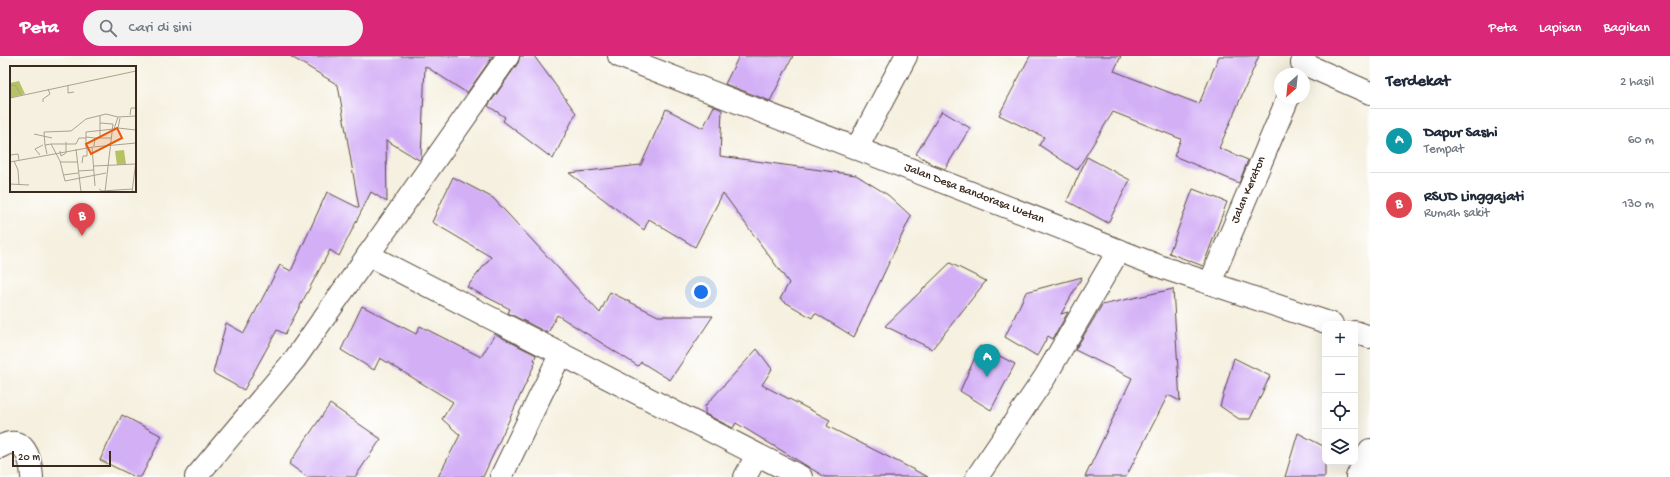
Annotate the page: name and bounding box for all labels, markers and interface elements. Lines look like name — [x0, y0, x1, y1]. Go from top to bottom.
search box — [83, 10, 363, 46]
text: Peta — [20, 17, 59, 40]
icon: search — [97, 17, 119, 39]
text: Cari di sini — [129, 19, 192, 37]
text: Peta — [1489, 20, 1517, 37]
text: Lapisan — [1539, 20, 1581, 37]
text: Bagikan — [1603, 20, 1650, 37]
inset map — [10, 66, 136, 192]
north arrow — [1274, 68, 1310, 104]
text: Terdekat — [1386, 72, 1450, 92]
text: 2 hasil — [1620, 75, 1654, 90]
text: Dapur Sashi — [1424, 124, 1498, 142]
text: A — [1395, 133, 1403, 148]
text: 60 m — [1628, 133, 1654, 148]
text: Tempat — [1424, 142, 1464, 157]
street label: Jalan Keraton — [1229, 154, 1270, 226]
street label: Jalan Desa Bandorasa Wetan — [902, 161, 1046, 227]
text: RSUD Linggajati — [1424, 188, 1524, 206]
text: B — [1396, 197, 1402, 212]
text: 130 m — [1622, 197, 1654, 212]
pin: B — [69, 203, 95, 236]
text: Rumah sakit — [1424, 206, 1489, 221]
your location — [691, 282, 711, 302]
map controls — [1322, 321, 1358, 465]
button: + — [1322, 321, 1358, 357]
pin: A — [974, 344, 1000, 377]
button: − — [1322, 357, 1358, 393]
button: locate — [1322, 393, 1358, 429]
button: layers — [1322, 429, 1358, 465]
scale bar — [12, 449, 111, 468]
text: 20 m — [18, 452, 40, 464]

